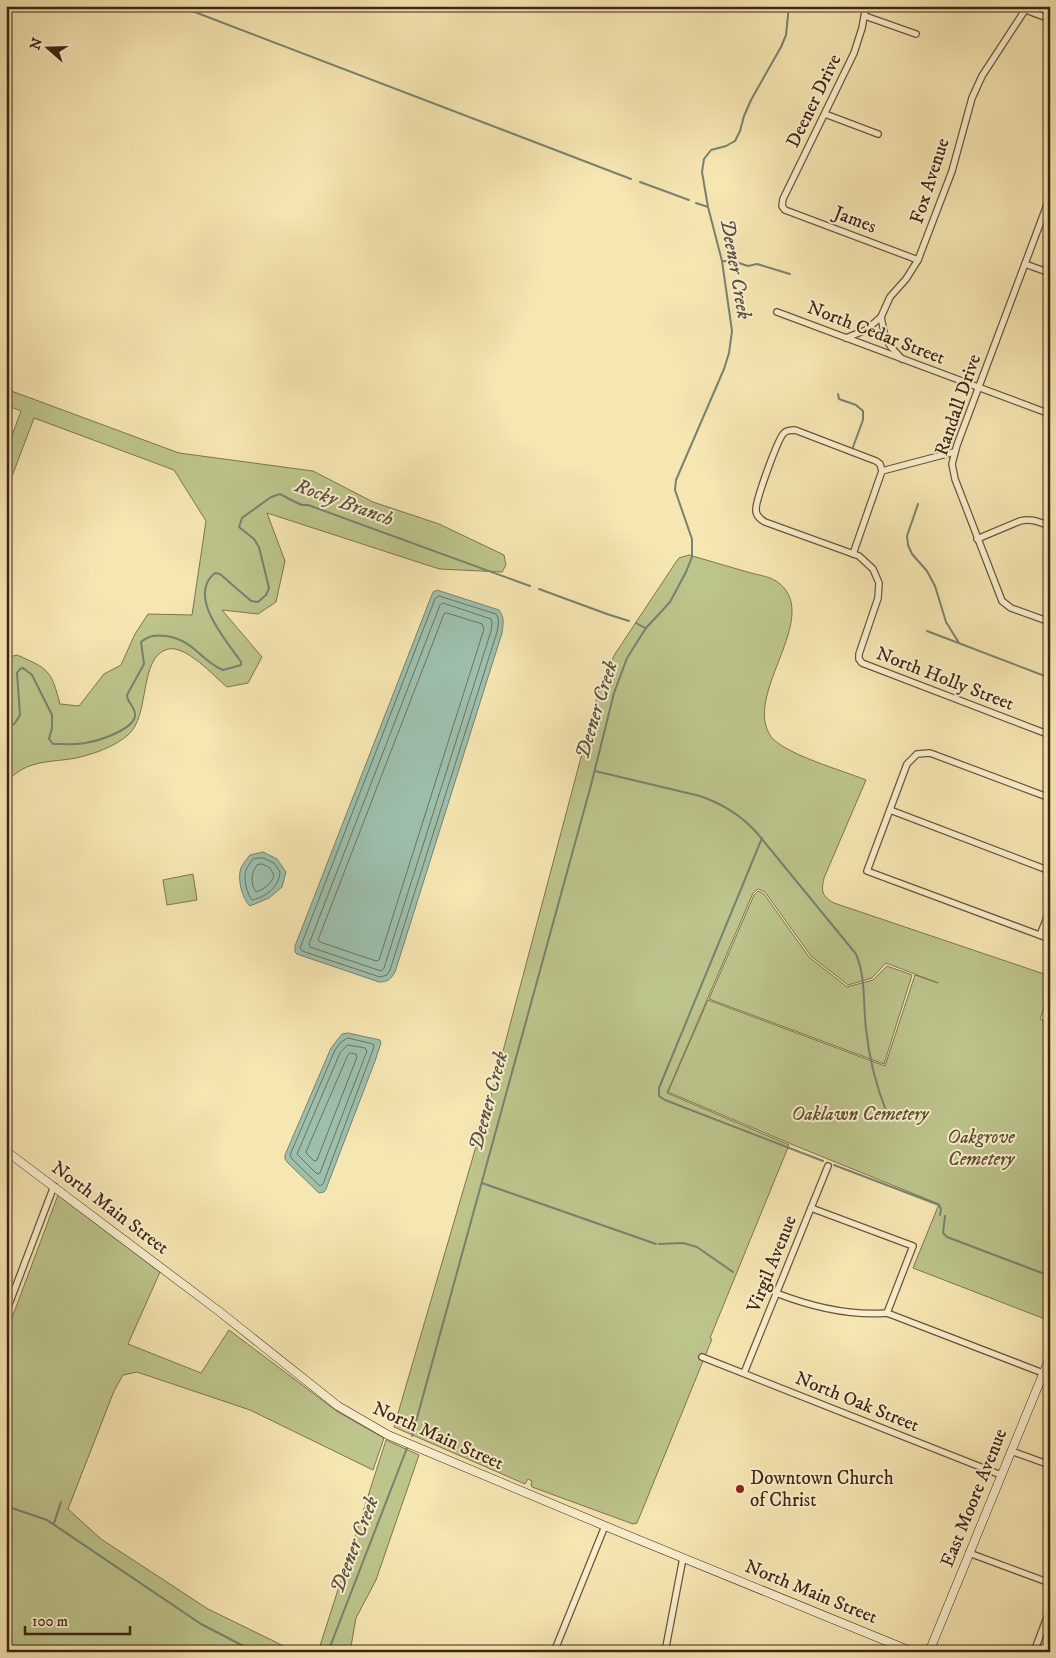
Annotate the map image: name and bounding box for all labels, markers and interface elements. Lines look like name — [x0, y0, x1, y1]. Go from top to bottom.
north arrow — [22, 22, 72, 72]
text: N — [26, 35, 47, 52]
street label: Deener Drive — [782, 50, 847, 151]
street label: Fox Avenue — [905, 135, 955, 227]
street label: James — [829, 201, 880, 239]
water label: Deener Creek — [714, 217, 756, 322]
street label: North Cedar Street — [804, 296, 948, 370]
street label: Randall Drive — [930, 351, 986, 459]
water label: Rocky Branch — [290, 473, 397, 532]
street label: North Holly Street — [873, 642, 1017, 716]
water label: Deener Creek — [570, 657, 624, 762]
water label: Deener Creek — [464, 1048, 514, 1153]
park label: Oaklawn Cemetery — [791, 1103, 930, 1126]
park label: Oakgrove Cemetery — [947, 1126, 1016, 1171]
street label: North Main Street — [47, 1156, 173, 1260]
street label: Virgil Avenue — [742, 1212, 802, 1317]
street label: North Oak Street — [792, 1367, 922, 1437]
street label: North Main Street — [369, 1397, 507, 1475]
street label: East Moore Avenue — [936, 1425, 1012, 1571]
place label: Downtown Church of Christ — [750, 1467, 894, 1512]
marker: Downtown Church of Christ — [734, 1483, 746, 1495]
water label: Deener Creek — [325, 1493, 385, 1597]
street label: North Main Street — [741, 1555, 881, 1629]
scale bar — [25, 1603, 130, 1635]
text: 100 m — [32, 1612, 68, 1631]

